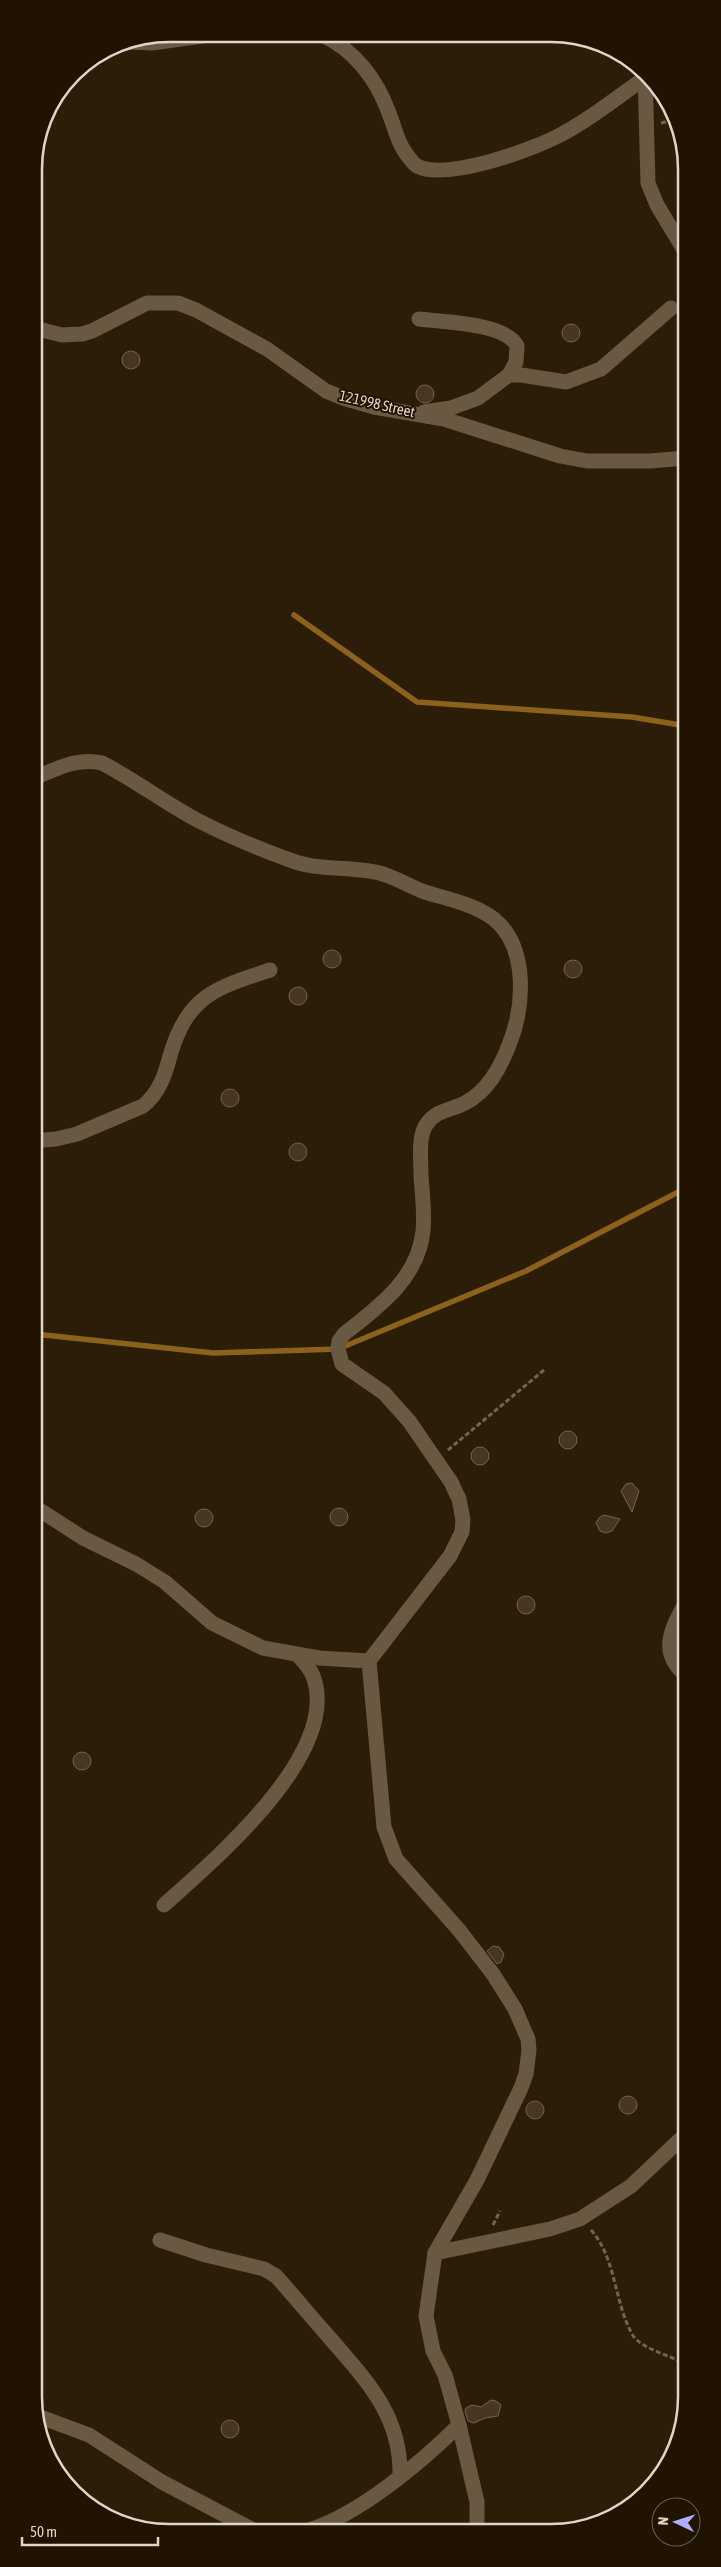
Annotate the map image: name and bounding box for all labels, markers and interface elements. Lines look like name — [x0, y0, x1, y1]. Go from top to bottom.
street label: 121998 Street — [338, 387, 417, 420]
north arrow — [651, 2497, 701, 2547]
scale bar — [22, 2514, 159, 2546]
text: N — [655, 2516, 671, 2526]
text: 50 m — [30, 2523, 57, 2540]

